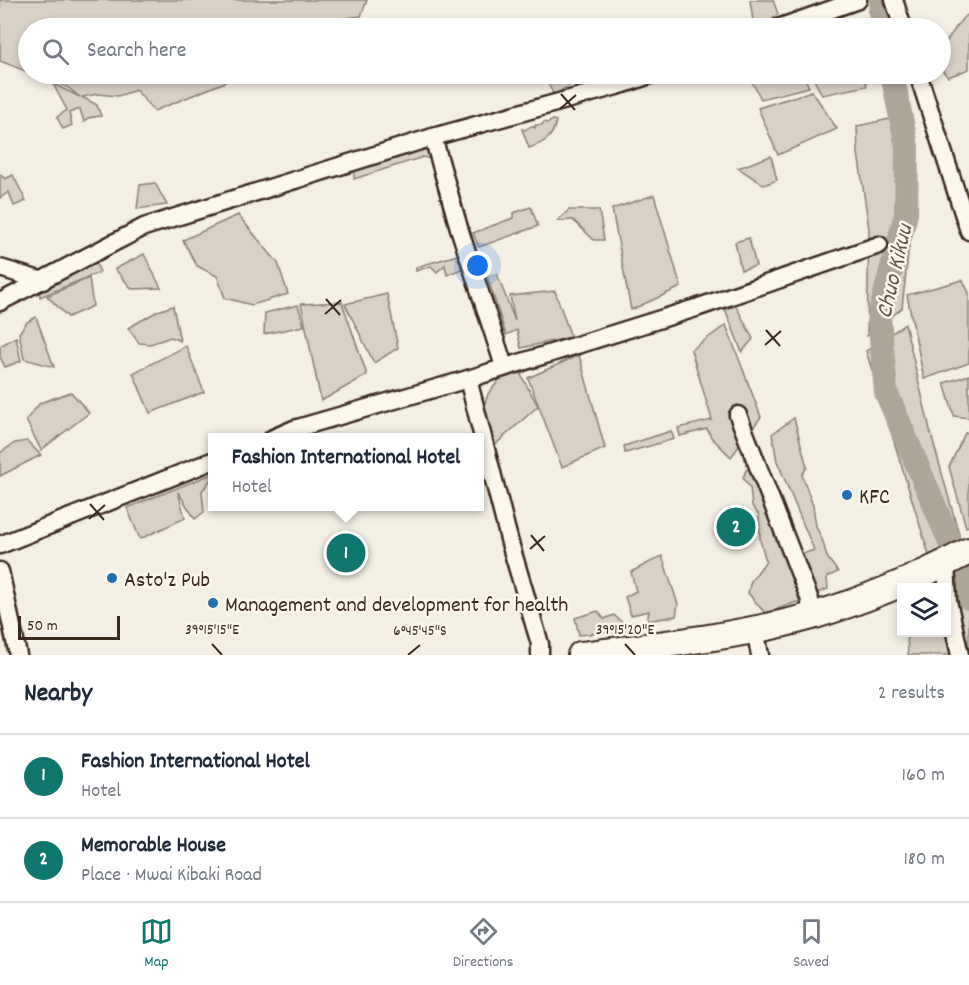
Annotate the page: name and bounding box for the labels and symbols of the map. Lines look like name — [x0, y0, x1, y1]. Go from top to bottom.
water label: Chuo Kikuu — [869, 220, 924, 322]
your location — [463, 251, 492, 280]
place label: KFC — [859, 483, 890, 514]
marker: KFC — [840, 488, 854, 502]
pin: 2 — [716, 504, 756, 550]
pin: 1 — [326, 530, 366, 576]
place label: Asto'z Pub — [124, 566, 210, 597]
marker: Asto'z Pub — [105, 571, 119, 585]
place label: Management and development for health — [225, 591, 568, 622]
marker: Management and development for health — [206, 596, 220, 610]
scale bar — [18, 613, 120, 640]
text: 39°15'15"E — [185, 620, 239, 642]
text: 39°15'20"E — [596, 620, 654, 642]
text: 6°45'45"S — [393, 621, 447, 643]

